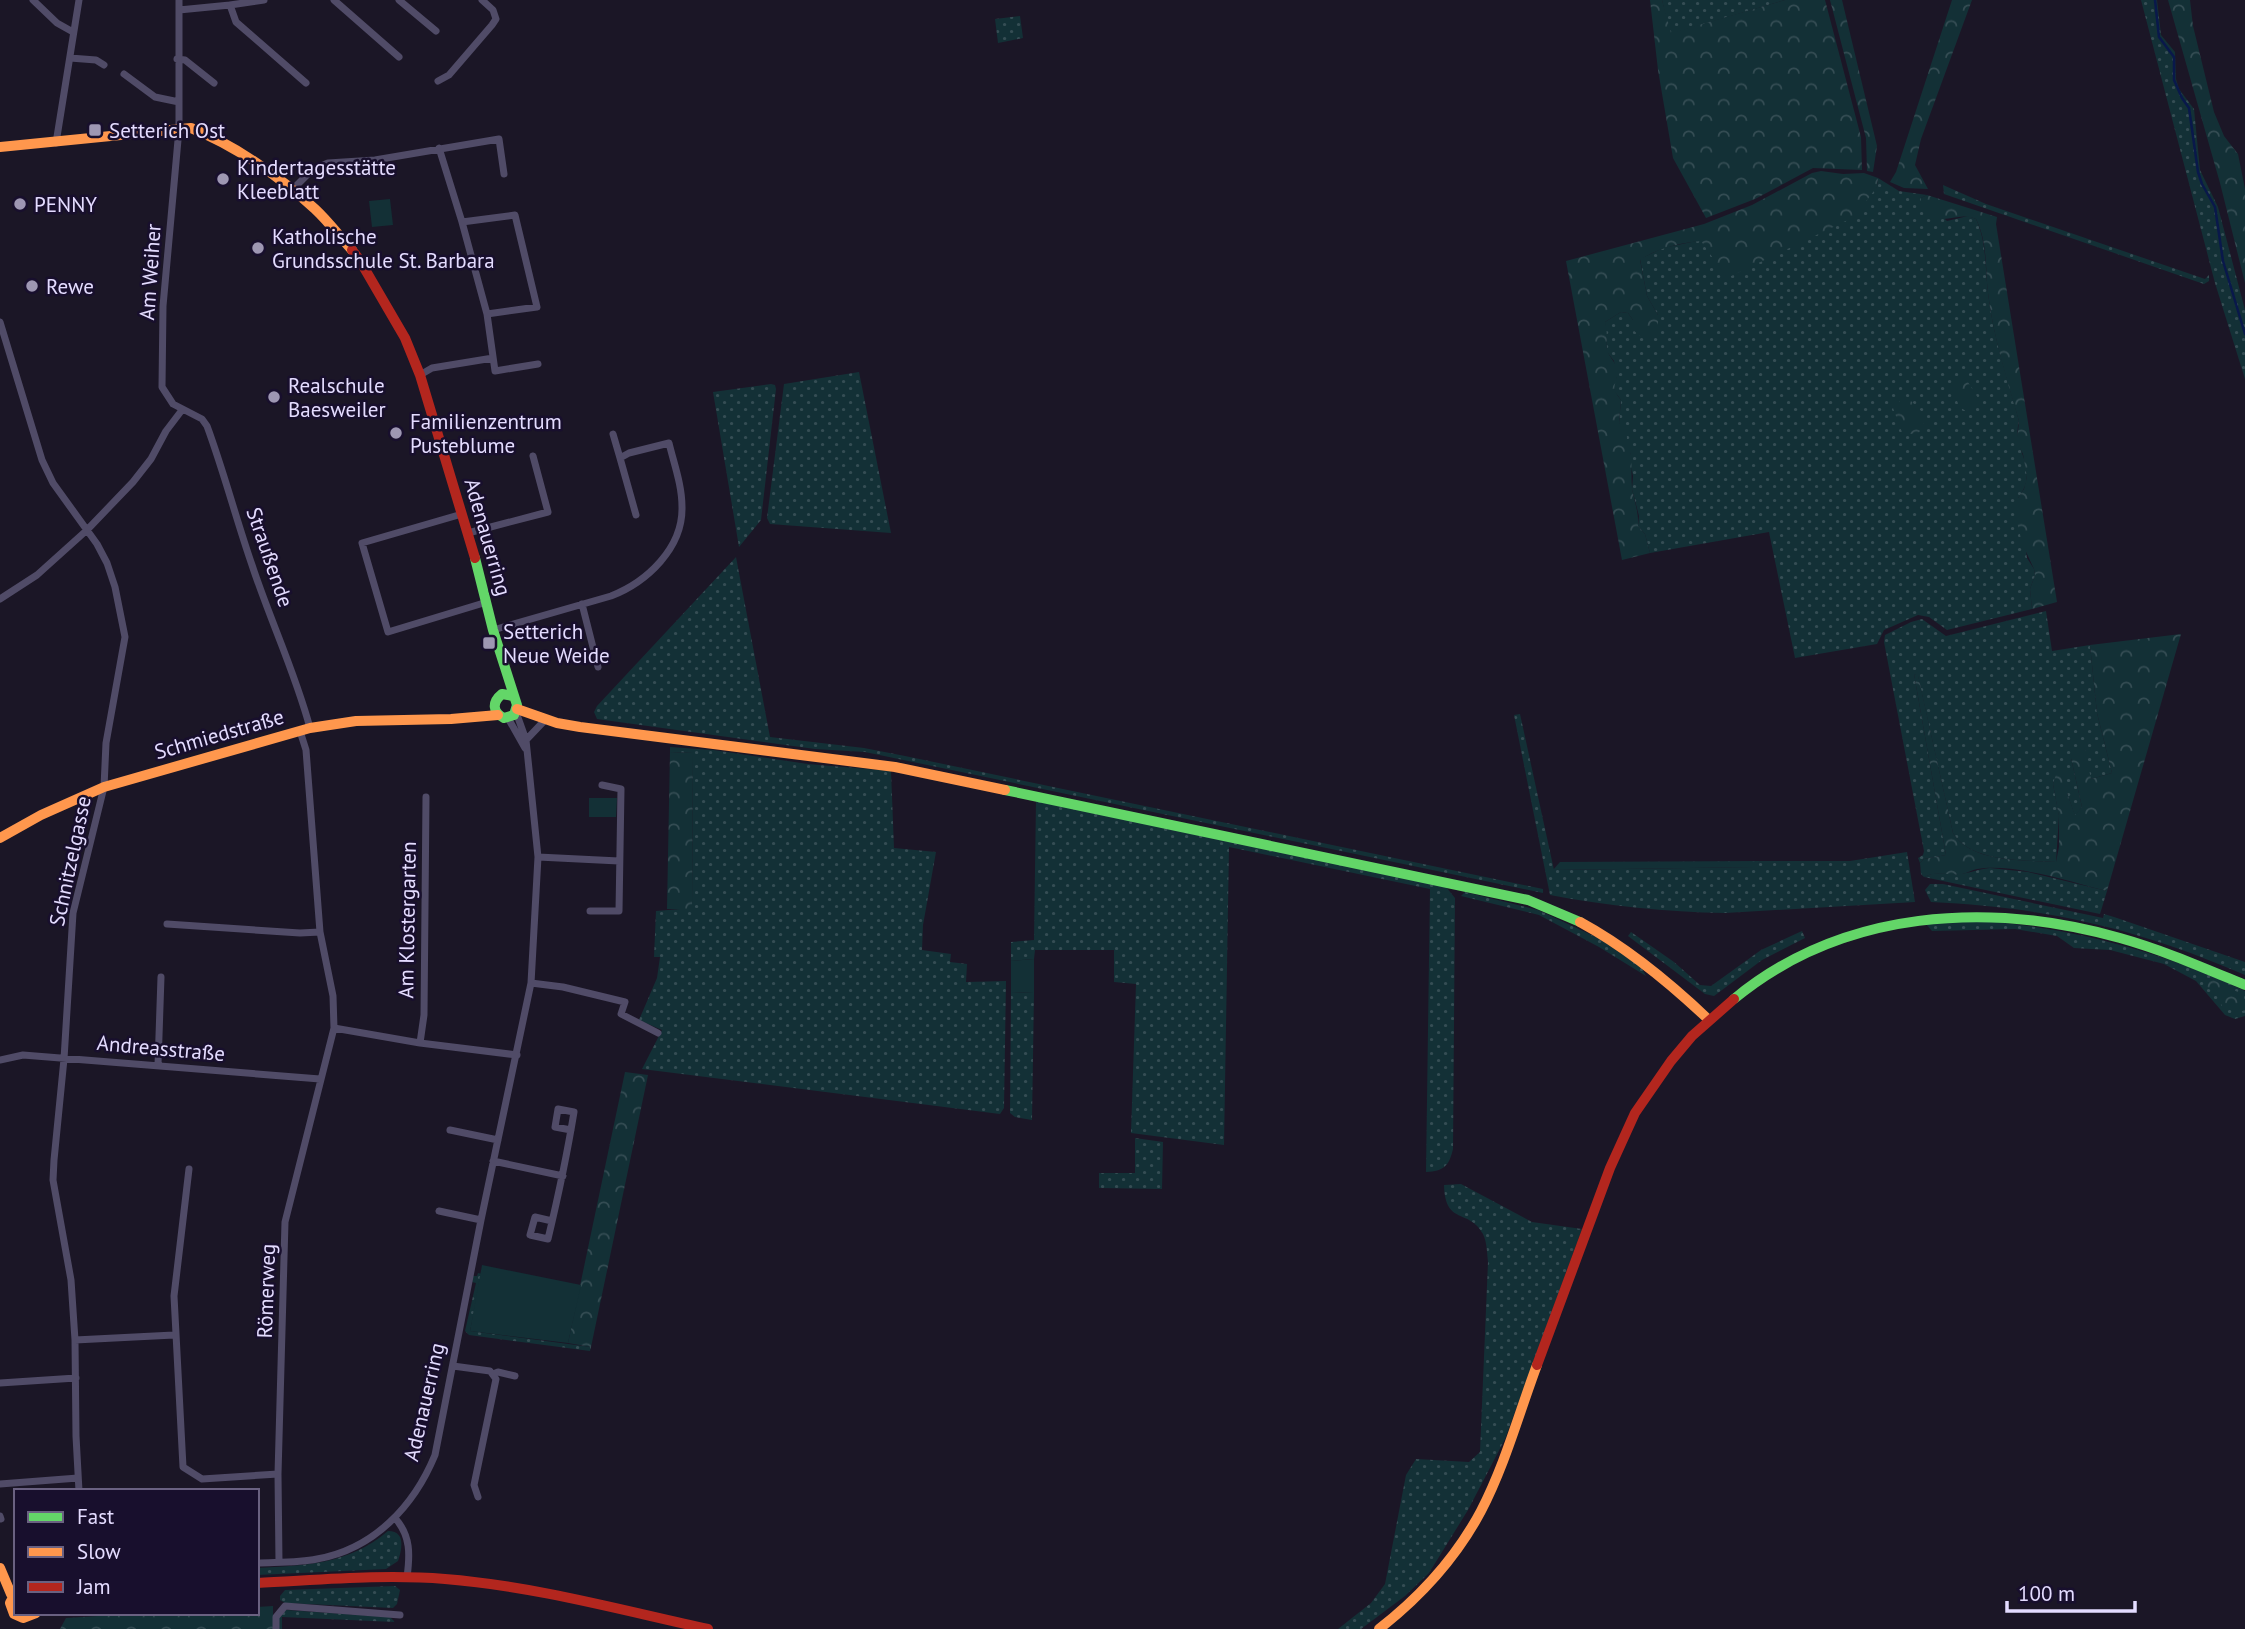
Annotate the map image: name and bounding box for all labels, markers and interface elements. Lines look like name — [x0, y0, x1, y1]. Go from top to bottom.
place label: Setterich Ost — [109, 117, 225, 144]
marker: Setterich Ost — [87, 122, 103, 138]
place label: Kindertagesstätte Kleeblatt — [237, 154, 396, 205]
marker: Kindertagesstätte Kleeblatt — [215, 171, 231, 187]
place label: PENNY — [34, 191, 97, 218]
marker: PENNY — [12, 196, 28, 212]
street label: Am Weiher — [133, 223, 167, 321]
place label: Katholische Grundsschule St. Barbara — [272, 223, 495, 274]
marker: Katholische Grundsschule St. Barbara — [250, 240, 266, 256]
place label: Rewe — [46, 273, 94, 300]
marker: Rewe — [24, 278, 40, 294]
place label: Realschule Baesweiler — [288, 372, 386, 423]
marker: Realschule Baesweiler — [266, 389, 282, 405]
place label: Familienzentrum Pusteblume — [410, 408, 562, 459]
marker: Familienzentrum Pusteblume — [388, 425, 404, 441]
street label: Adenauerring — [458, 475, 518, 599]
street label: Straußende — [240, 504, 300, 610]
place label: Setterich Neue Weide — [503, 618, 610, 669]
marker: Setterich Neue Weide — [481, 635, 497, 651]
street label: Schmiedstraße — [151, 703, 287, 765]
street label: Schnitzelgasse — [43, 794, 97, 928]
street label: Am Klostergarten — [392, 841, 422, 999]
street label: Andreasstraße — [96, 1029, 226, 1067]
street label: Römerweg — [251, 1243, 281, 1339]
street label: Adenauerring — [397, 1340, 451, 1464]
legend — [14, 1489, 259, 1615]
text: Fast — [77, 1503, 114, 1530]
text: Slow — [77, 1538, 121, 1565]
scale bar — [2007, 1570, 2135, 1614]
text: Jam — [76, 1573, 111, 1600]
text: 100 m — [2018, 1580, 2075, 1607]

